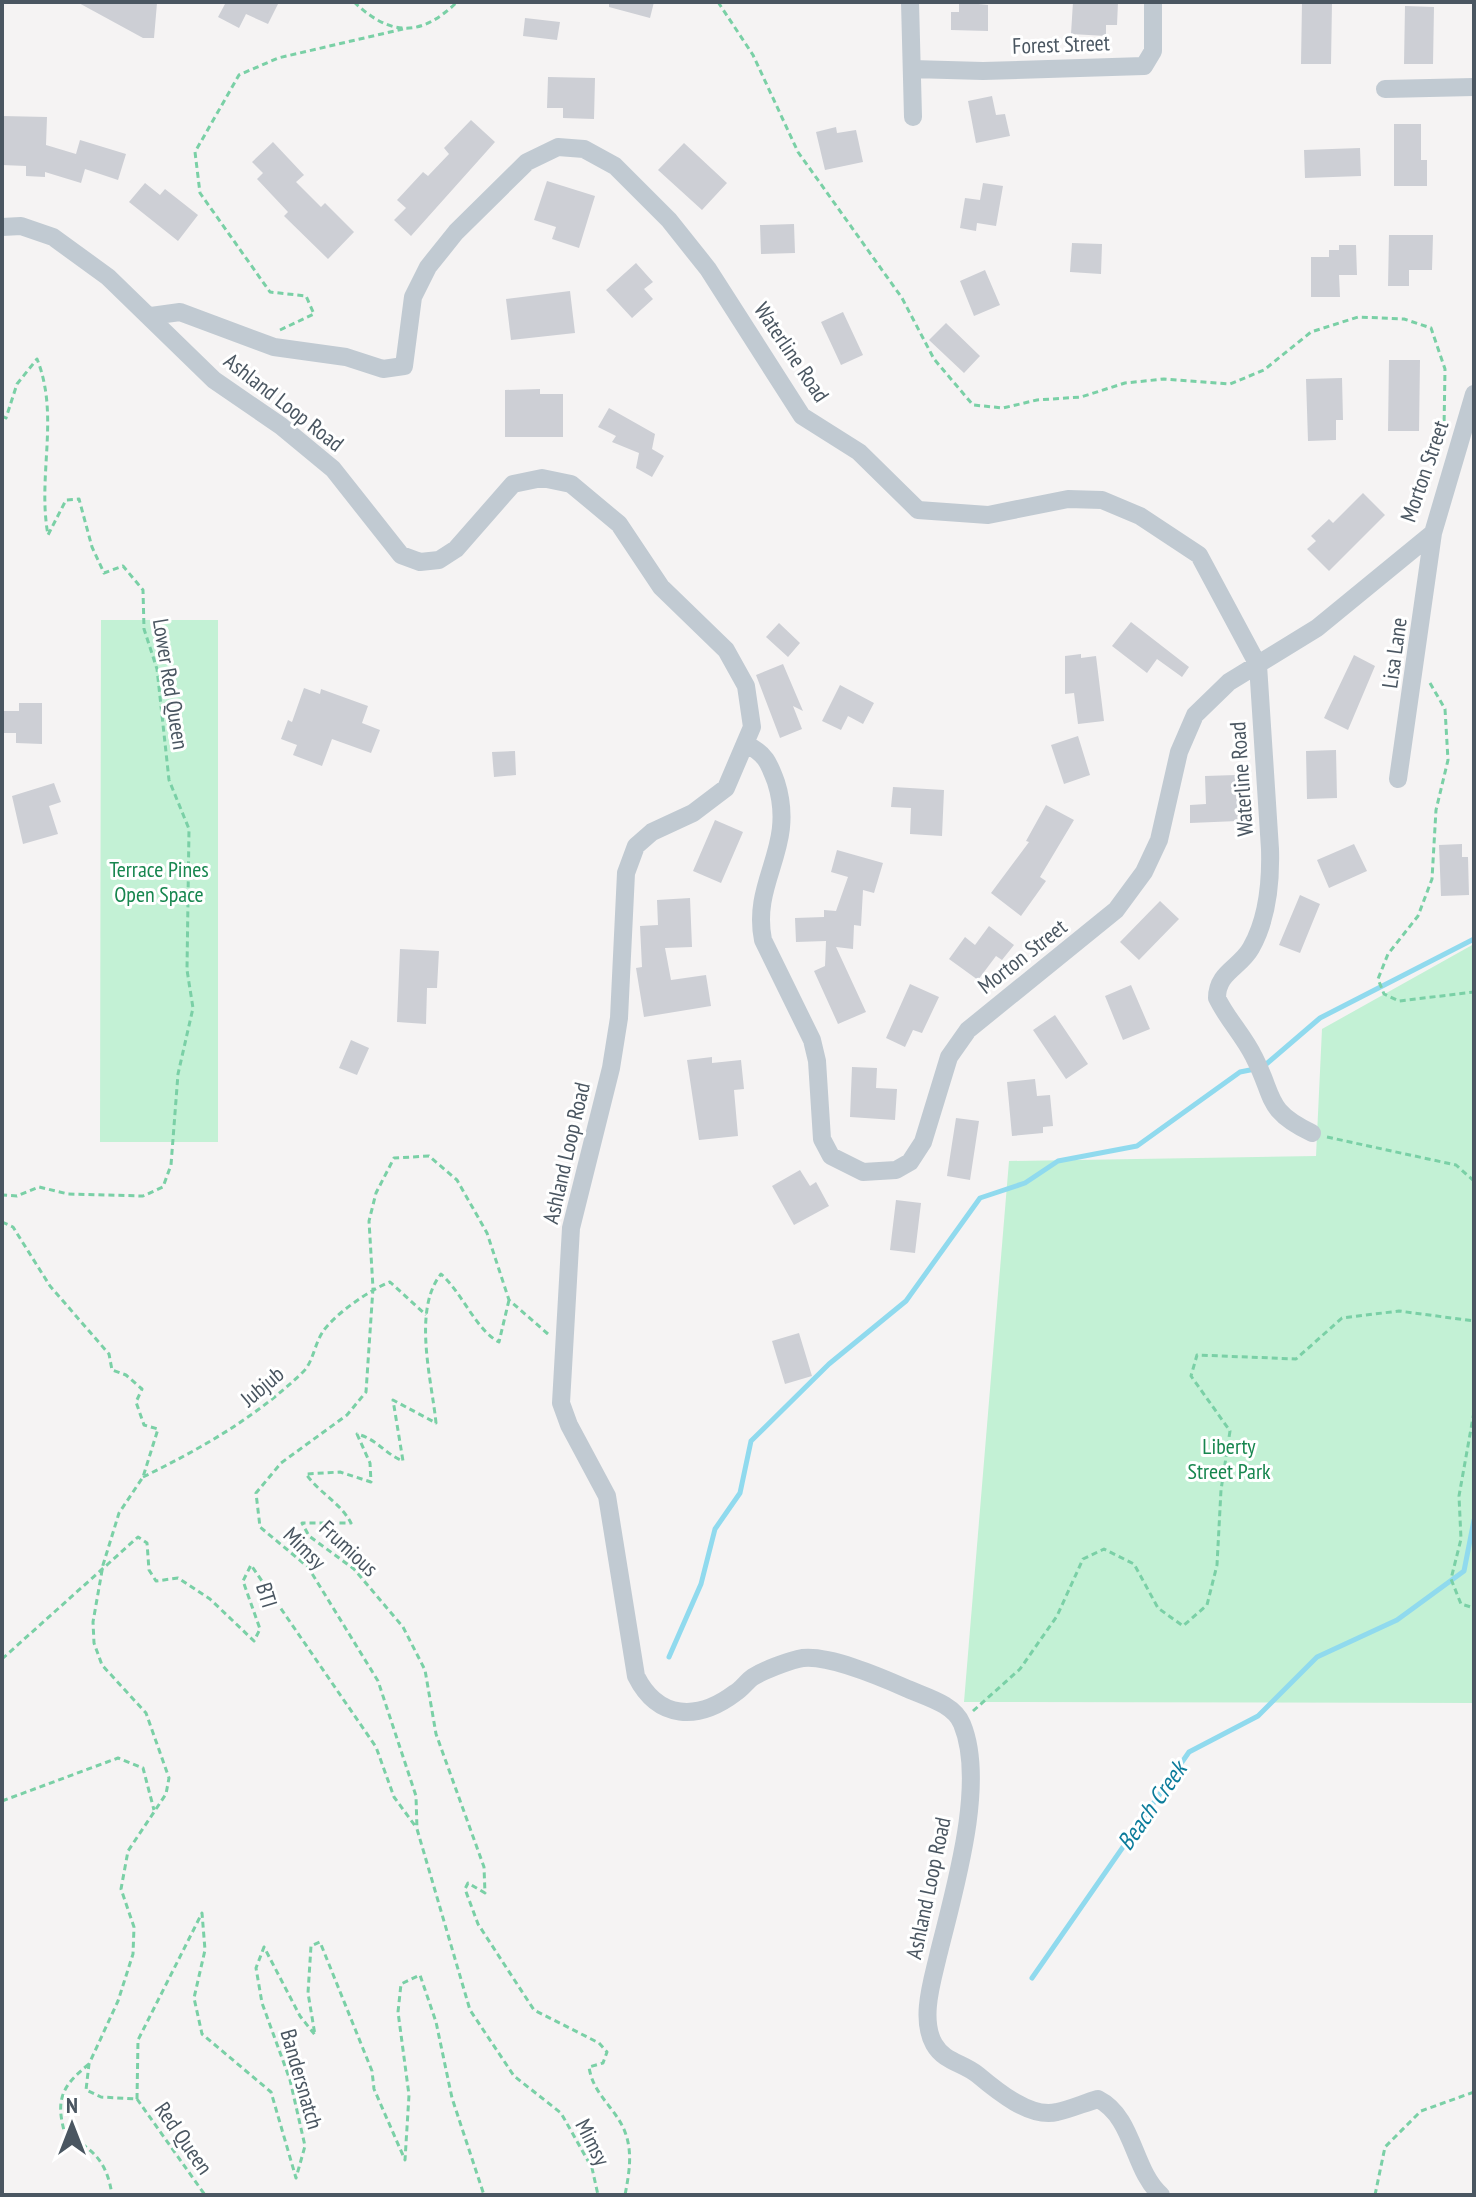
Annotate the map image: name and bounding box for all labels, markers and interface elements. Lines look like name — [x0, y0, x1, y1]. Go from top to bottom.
street label: Forest Street — [1012, 28, 1110, 60]
street label: Waterline Road — [748, 297, 836, 407]
street label: Ashland Loop Road — [219, 347, 349, 457]
street label: Morton Street — [1394, 417, 1454, 525]
street label: Lower Red Queen — [147, 616, 195, 752]
street label: Lisa Lane — [1375, 616, 1413, 690]
street label: Waterline Road — [1223, 721, 1259, 837]
park label: Terrace Pines Open Space — [109, 855, 209, 908]
street label: Morton Street — [972, 913, 1072, 999]
street label: Ashland Loop Road — [536, 1080, 596, 1226]
street label: Jubjub — [234, 1360, 289, 1413]
park label: Liberty Street Park — [1188, 1432, 1271, 1485]
street label: Frumious — [314, 1514, 384, 1582]
street label: Mimsy — [278, 1521, 333, 1576]
street label: BTI — [250, 1579, 284, 1611]
water label: Beach Creek — [1110, 1753, 1195, 1856]
street label: Ashland Loop Road — [899, 1815, 957, 1961]
street label: Bandersnatch — [274, 2026, 330, 2132]
north arrow — [32, 2085, 112, 2165]
text: N — [66, 2091, 78, 2119]
street label: Red Queen — [149, 2096, 219, 2180]
street label: Mimsy — [569, 2114, 617, 2171]

